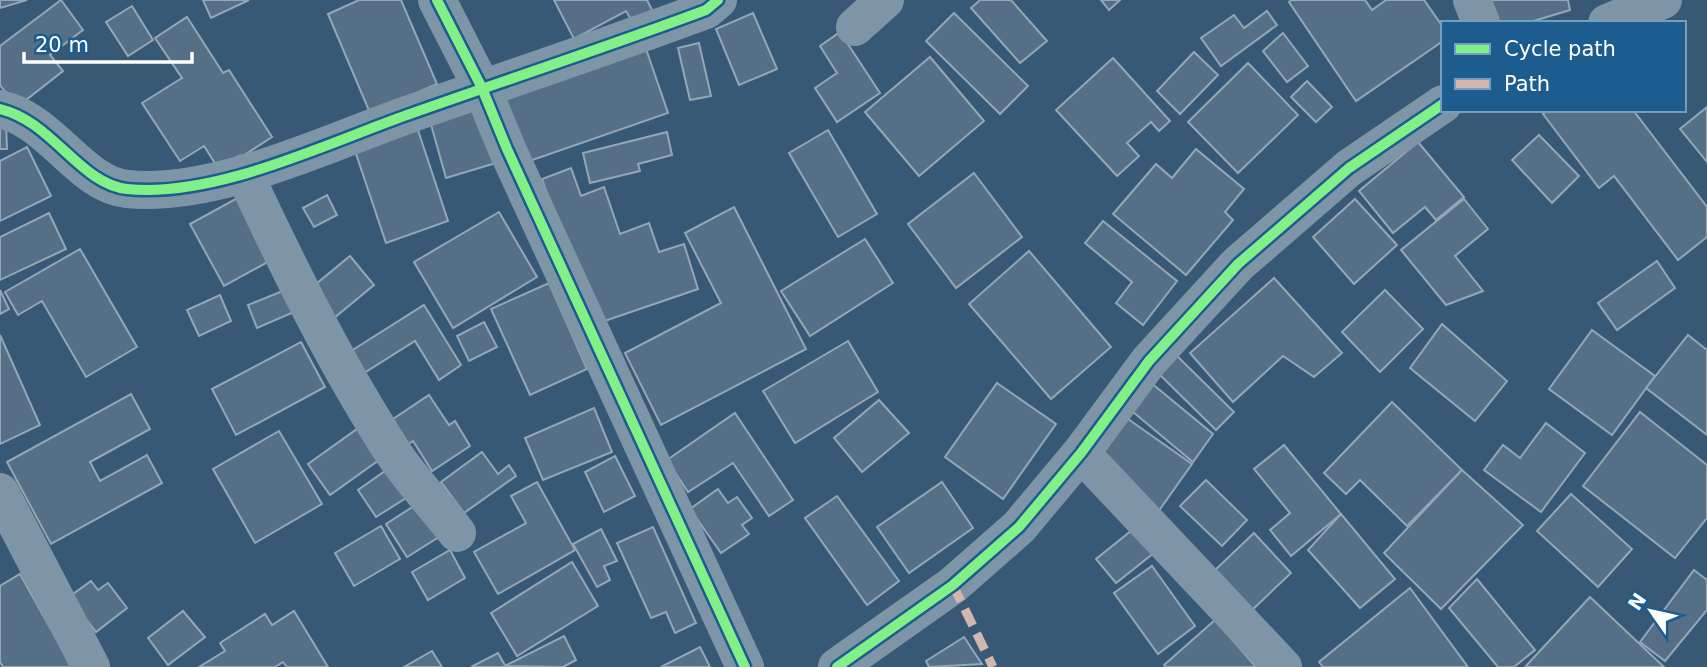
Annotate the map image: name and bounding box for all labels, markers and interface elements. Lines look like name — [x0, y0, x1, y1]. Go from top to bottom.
scale bar — [24, 21, 192, 65]
legend — [1441, 21, 1686, 112]
text: 20 m — [35, 33, 89, 57]
text: Cycle path — [1504, 37, 1616, 61]
text: Path — [1504, 72, 1550, 96]
north arrow — [1616, 576, 1686, 646]
text: N — [1623, 589, 1650, 614]

